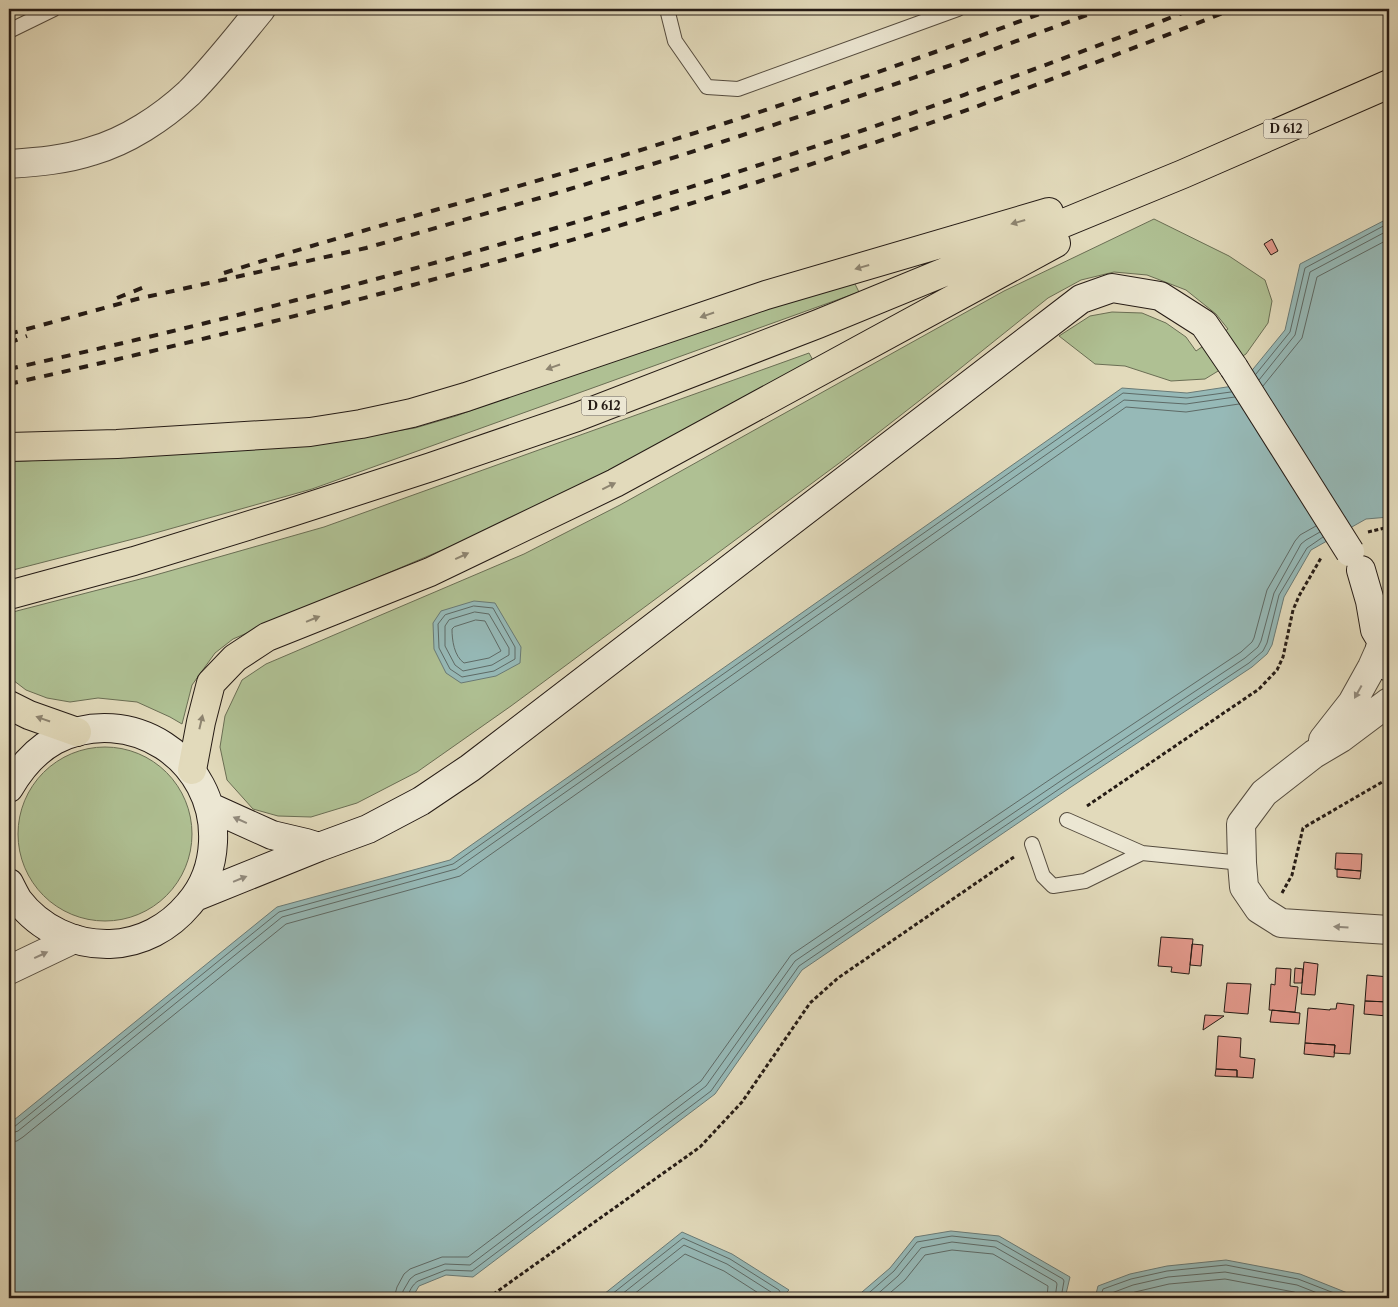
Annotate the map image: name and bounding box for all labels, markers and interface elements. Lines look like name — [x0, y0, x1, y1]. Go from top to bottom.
road number: D 612 — [1264, 120, 1308, 138]
one-way arrow — [1011, 218, 1026, 226]
one-way arrow — [855, 263, 870, 271]
one-way arrow — [700, 312, 715, 319]
one-way arrow — [546, 364, 561, 372]
road number: D 612 — [582, 396, 626, 416]
one-way arrow — [602, 482, 616, 490]
one-way arrow — [455, 552, 470, 560]
one-way arrow — [305, 614, 320, 622]
one-way arrow — [1354, 686, 1363, 699]
one-way arrow — [35, 715, 50, 723]
one-way arrow — [197, 715, 205, 730]
one-way arrow — [233, 816, 247, 824]
one-way arrow — [233, 874, 247, 882]
one-way arrow — [1332, 923, 1348, 931]
one-way arrow — [34, 951, 49, 959]

